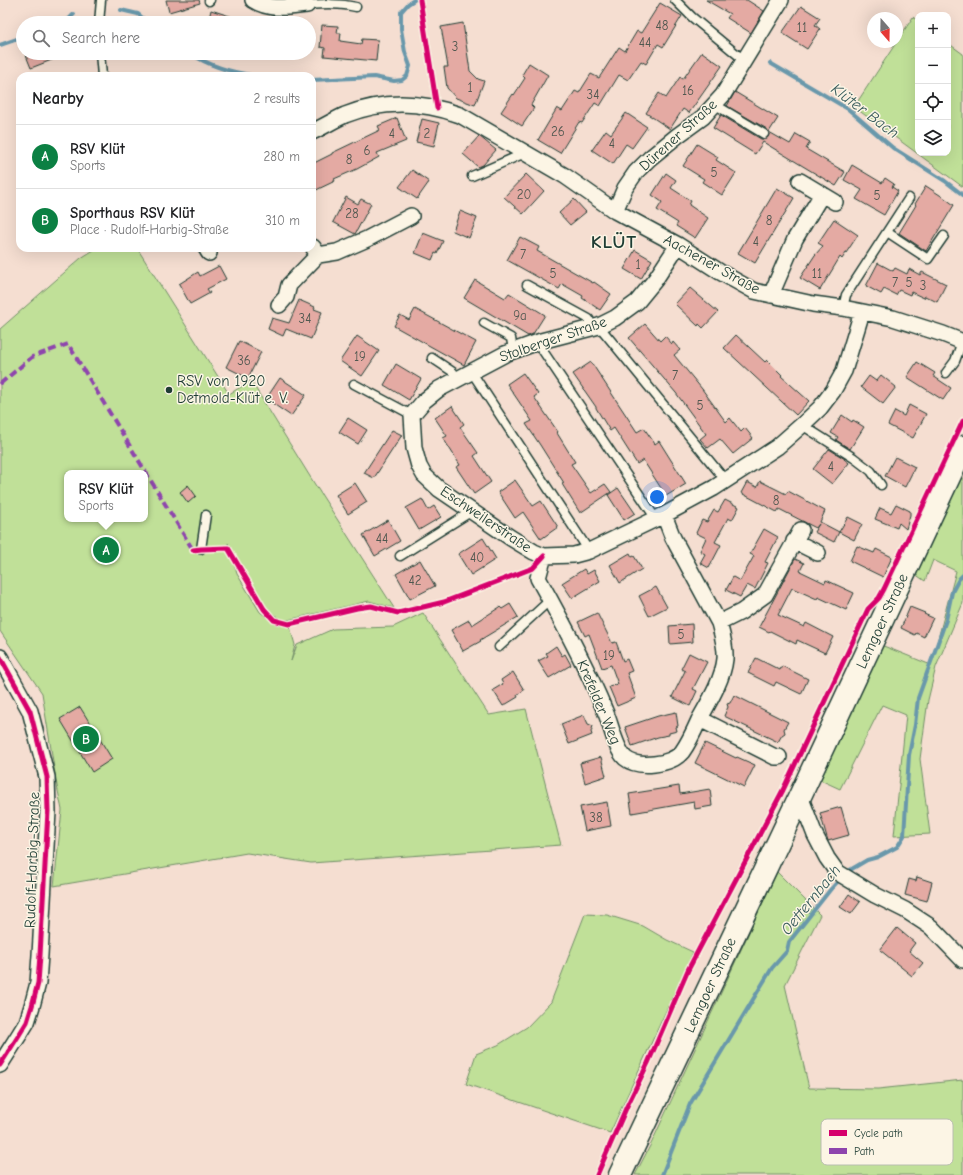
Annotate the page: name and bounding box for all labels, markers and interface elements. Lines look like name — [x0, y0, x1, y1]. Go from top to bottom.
north arrow — [867, 12, 903, 48]
map controls — [915, 12, 951, 156]
button: + — [915, 12, 951, 48]
search box — [16, 16, 316, 60]
house number: 48 — [656, 18, 669, 33]
house number: 11 — [797, 20, 807, 35]
icon: search — [30, 27, 52, 49]
text: Search here — [62, 29, 140, 47]
house number: 44 — [639, 35, 651, 50]
house number: 3 — [452, 39, 458, 54]
button: − — [915, 48, 951, 84]
house number: 1 — [467, 80, 473, 95]
water label: Klüter Bach — [828, 80, 902, 142]
house number: 16 — [682, 83, 694, 98]
button: locate — [915, 84, 951, 120]
house number: 34 — [587, 87, 599, 102]
text: Nearby — [32, 89, 83, 108]
text: 2 results — [253, 91, 300, 106]
street label: Dürener Straße — [635, 95, 721, 175]
button: layers — [915, 120, 951, 156]
house number: 26 — [551, 124, 565, 139]
house number: 4 — [389, 126, 395, 141]
house number: 2 — [424, 126, 431, 141]
house number: 4 — [609, 136, 615, 151]
text: RSV Klüt — [70, 140, 125, 158]
house number: 6 — [363, 143, 371, 158]
text: A — [41, 149, 49, 164]
text: 280 m — [263, 149, 300, 164]
house number: 8 — [346, 152, 353, 167]
text: Sports — [70, 158, 105, 173]
house number: 5 — [710, 165, 718, 180]
house number: 20 — [517, 187, 531, 202]
house number: 5 — [873, 188, 881, 203]
text: Sporthaus RSV Klüt — [70, 204, 195, 222]
house number: 28 — [345, 206, 359, 221]
text: B — [41, 213, 49, 228]
text: 310 m — [265, 213, 300, 228]
house number: 8 — [766, 213, 773, 228]
text: Place · Rudolf-Harbig-Straße — [70, 222, 229, 237]
street label: Aachener Straße — [661, 230, 764, 298]
district label: KLÜT — [591, 231, 637, 253]
house number: 4 — [753, 234, 759, 249]
house number: 7 — [520, 247, 526, 262]
house number: 1 — [635, 257, 641, 272]
house number: 5 — [549, 266, 557, 281]
house number: 11 — [812, 266, 822, 281]
house number: 7 — [892, 275, 898, 290]
house number: 5 — [905, 275, 913, 290]
house number: 3 — [920, 278, 926, 293]
house number: 9a — [513, 308, 527, 323]
house number: 34 — [299, 311, 311, 326]
street label: Stolberger Straße — [497, 312, 609, 366]
house number: 19 — [354, 349, 366, 364]
house number: 36 — [237, 353, 251, 368]
house number: 7 — [672, 368, 678, 383]
place label: RSV von 1920 Detmold-Klüt e. V. — [177, 372, 288, 407]
marker: RSV von 1920 Detmold-Klüt e. V. — [164, 385, 174, 395]
house number: 5 — [696, 398, 704, 413]
house number: 4 — [828, 459, 834, 474]
popup — [64, 470, 148, 522]
text: RSV Klüt — [78, 480, 134, 498]
street label: Eschweilerstraße — [437, 482, 535, 556]
your location — [647, 487, 667, 507]
house number: 8 — [773, 493, 780, 508]
text: Sports — [78, 498, 114, 513]
house number: 44 — [376, 531, 388, 546]
pin: A — [93, 535, 119, 565]
house number: 40 — [470, 550, 484, 565]
street label: Lemgoer Straße — [852, 570, 912, 671]
house number: 42 — [408, 573, 422, 588]
house number: 5 — [677, 627, 685, 642]
house number: 19 — [603, 648, 615, 663]
street label: Krefelder Weg — [573, 657, 625, 747]
pin: B — [73, 724, 99, 754]
street label: Rudolf-Harbig-Straße — [21, 791, 43, 928]
house number: 38 — [589, 810, 603, 825]
water label: Oetternbach — [777, 862, 845, 938]
street label: Lemgoer Straße — [680, 934, 740, 1035]
legend — [821, 1119, 953, 1165]
text: Cycle path — [854, 1127, 903, 1140]
text: Path — [854, 1145, 875, 1158]

